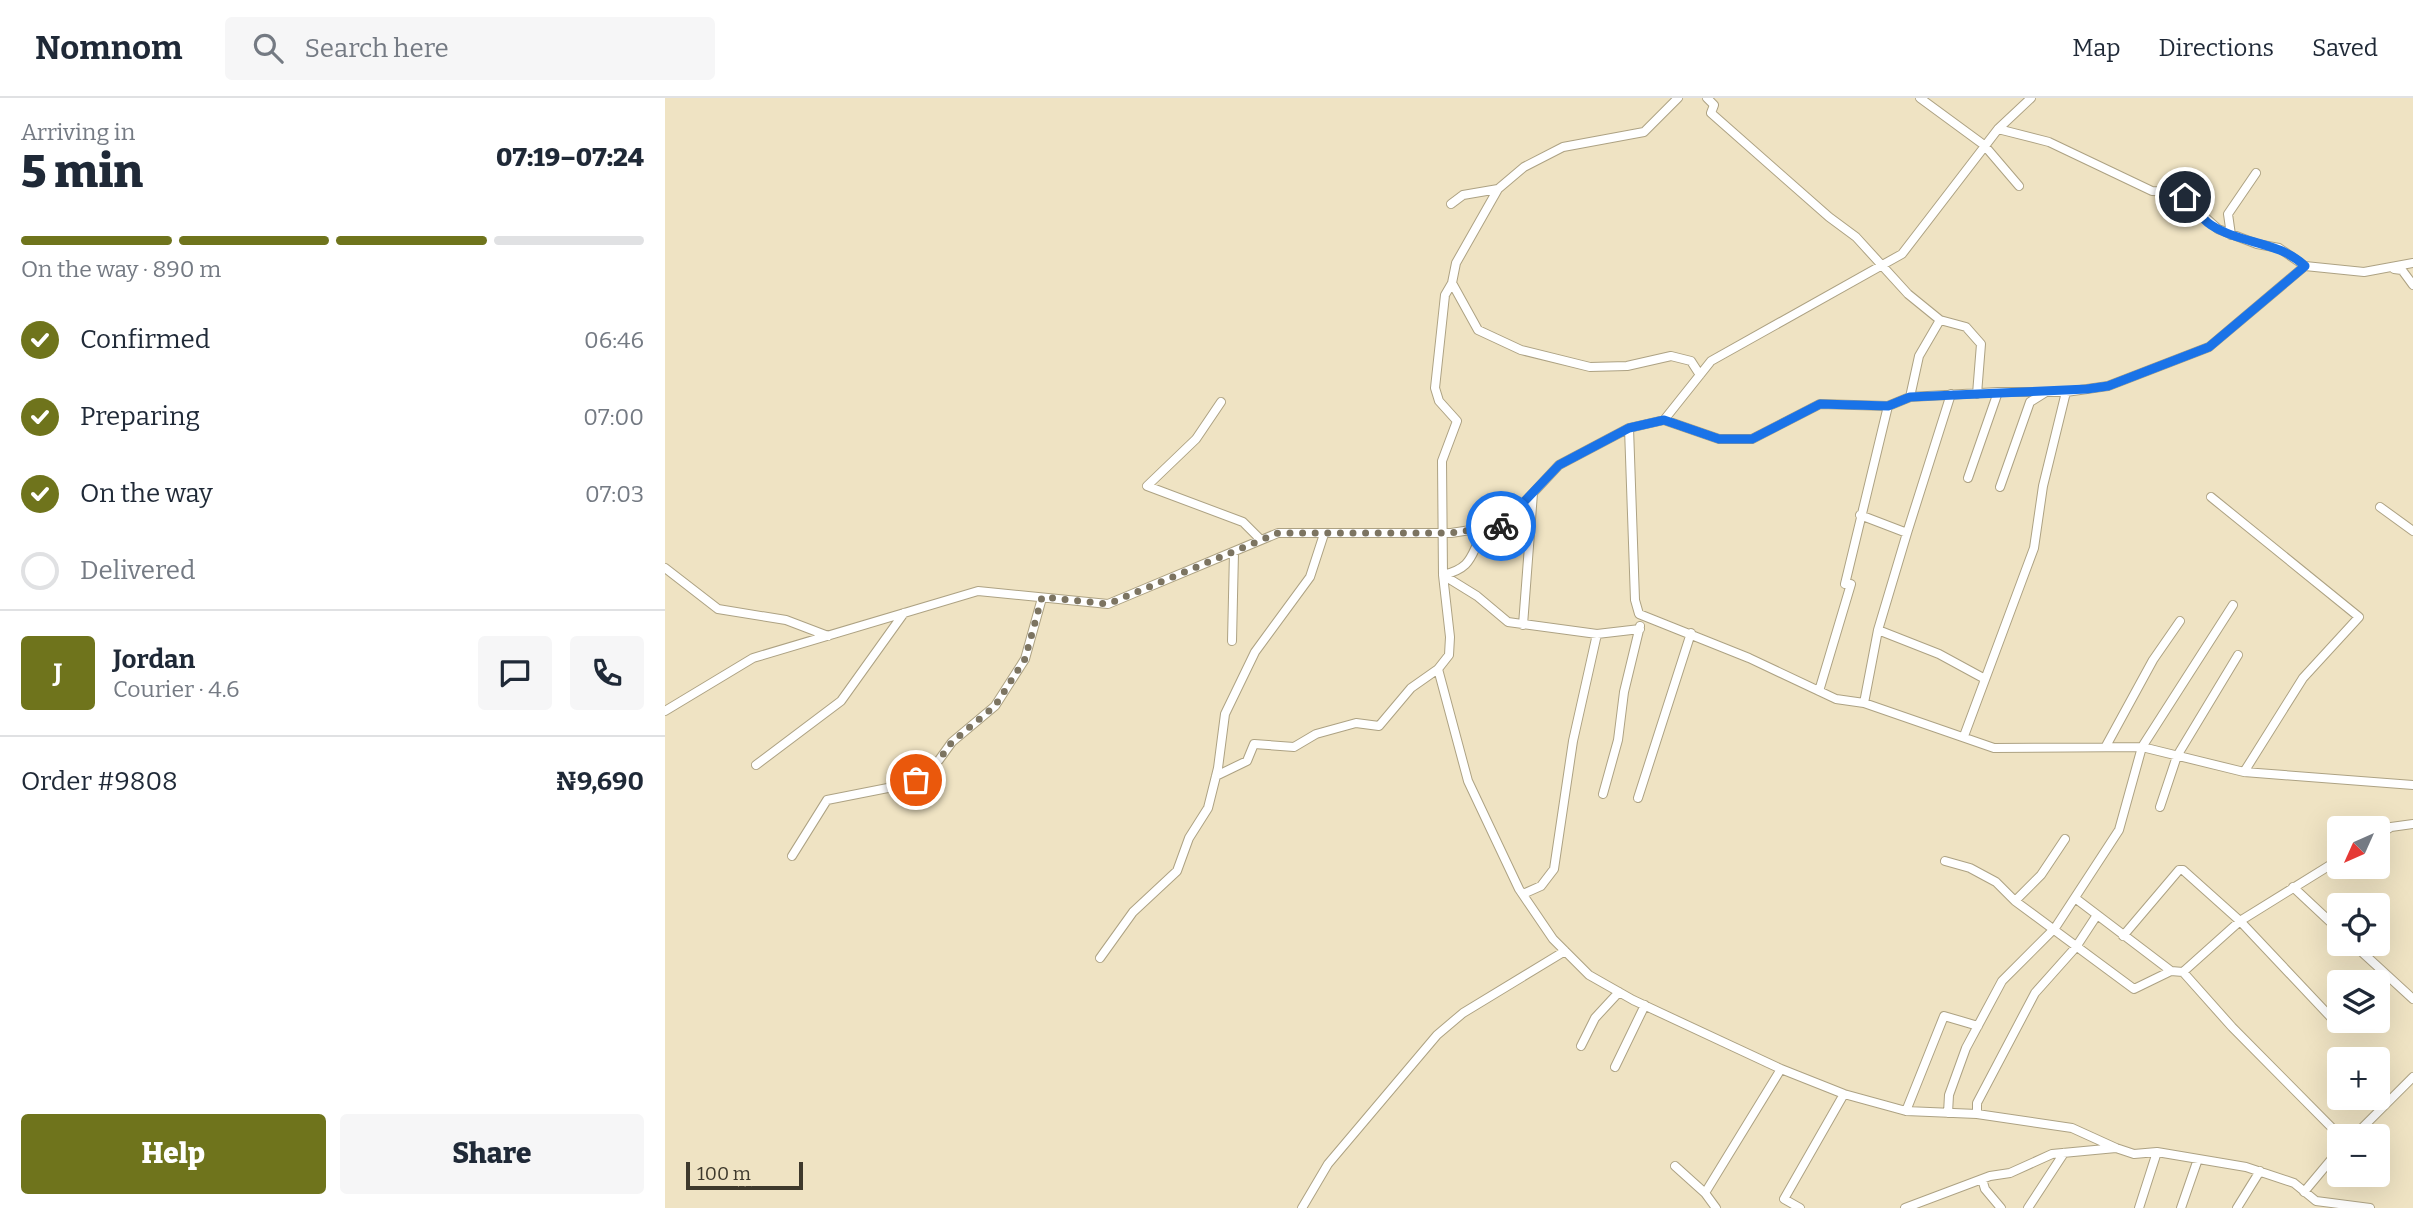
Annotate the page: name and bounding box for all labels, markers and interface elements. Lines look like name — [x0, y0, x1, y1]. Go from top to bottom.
search box — [225, 17, 715, 80]
text: Nomnom — [35, 28, 183, 68]
icon: search — [249, 29, 287, 67]
text: Search here — [305, 33, 449, 64]
text: Map — [2072, 34, 2121, 62]
text: Directions — [2159, 34, 2274, 62]
text: Saved — [2312, 34, 2378, 62]
text: Arriving in — [21, 118, 135, 146]
text: 07:19–07:24 — [496, 142, 644, 173]
text: 5 min — [21, 144, 143, 199]
pin — [2155, 167, 2215, 227]
icon: home — [2166, 178, 2204, 216]
text: On the way · 890 m — [21, 255, 221, 283]
icon: check — [21, 321, 59, 359]
text: Confirmed — [80, 324, 210, 355]
text: 06:46 — [584, 326, 644, 354]
icon: check — [21, 398, 59, 436]
text: Preparing — [80, 401, 200, 432]
text: 07:00 — [583, 403, 644, 431]
icon: check — [21, 475, 59, 513]
text: On the way — [80, 478, 213, 509]
text: 07:03 — [585, 480, 644, 508]
courier — [1466, 491, 1536, 561]
icon: bike — [1482, 507, 1520, 545]
text: Delivered — [80, 555, 195, 586]
button: chat — [478, 636, 552, 710]
button: phone — [570, 636, 644, 710]
text: Jordan — [113, 644, 195, 675]
text: J — [54, 658, 62, 689]
text: Courier · 4.6 — [113, 675, 240, 703]
pin — [886, 750, 946, 810]
icon: bag — [897, 761, 935, 799]
text: Order #9808 — [21, 766, 178, 797]
text: ₦9,690 — [555, 766, 644, 797]
north arrow — [2327, 816, 2391, 878]
map controls — [2327, 816, 2390, 1187]
button: locate — [2327, 893, 2390, 956]
button: layers — [2327, 970, 2390, 1033]
button: + — [2327, 1047, 2390, 1110]
button: Help — [21, 1114, 326, 1194]
button: Share — [340, 1114, 644, 1194]
button: − — [2327, 1124, 2390, 1187]
scale bar — [686, 1159, 803, 1191]
text: 100 m — [697, 1162, 751, 1185]

